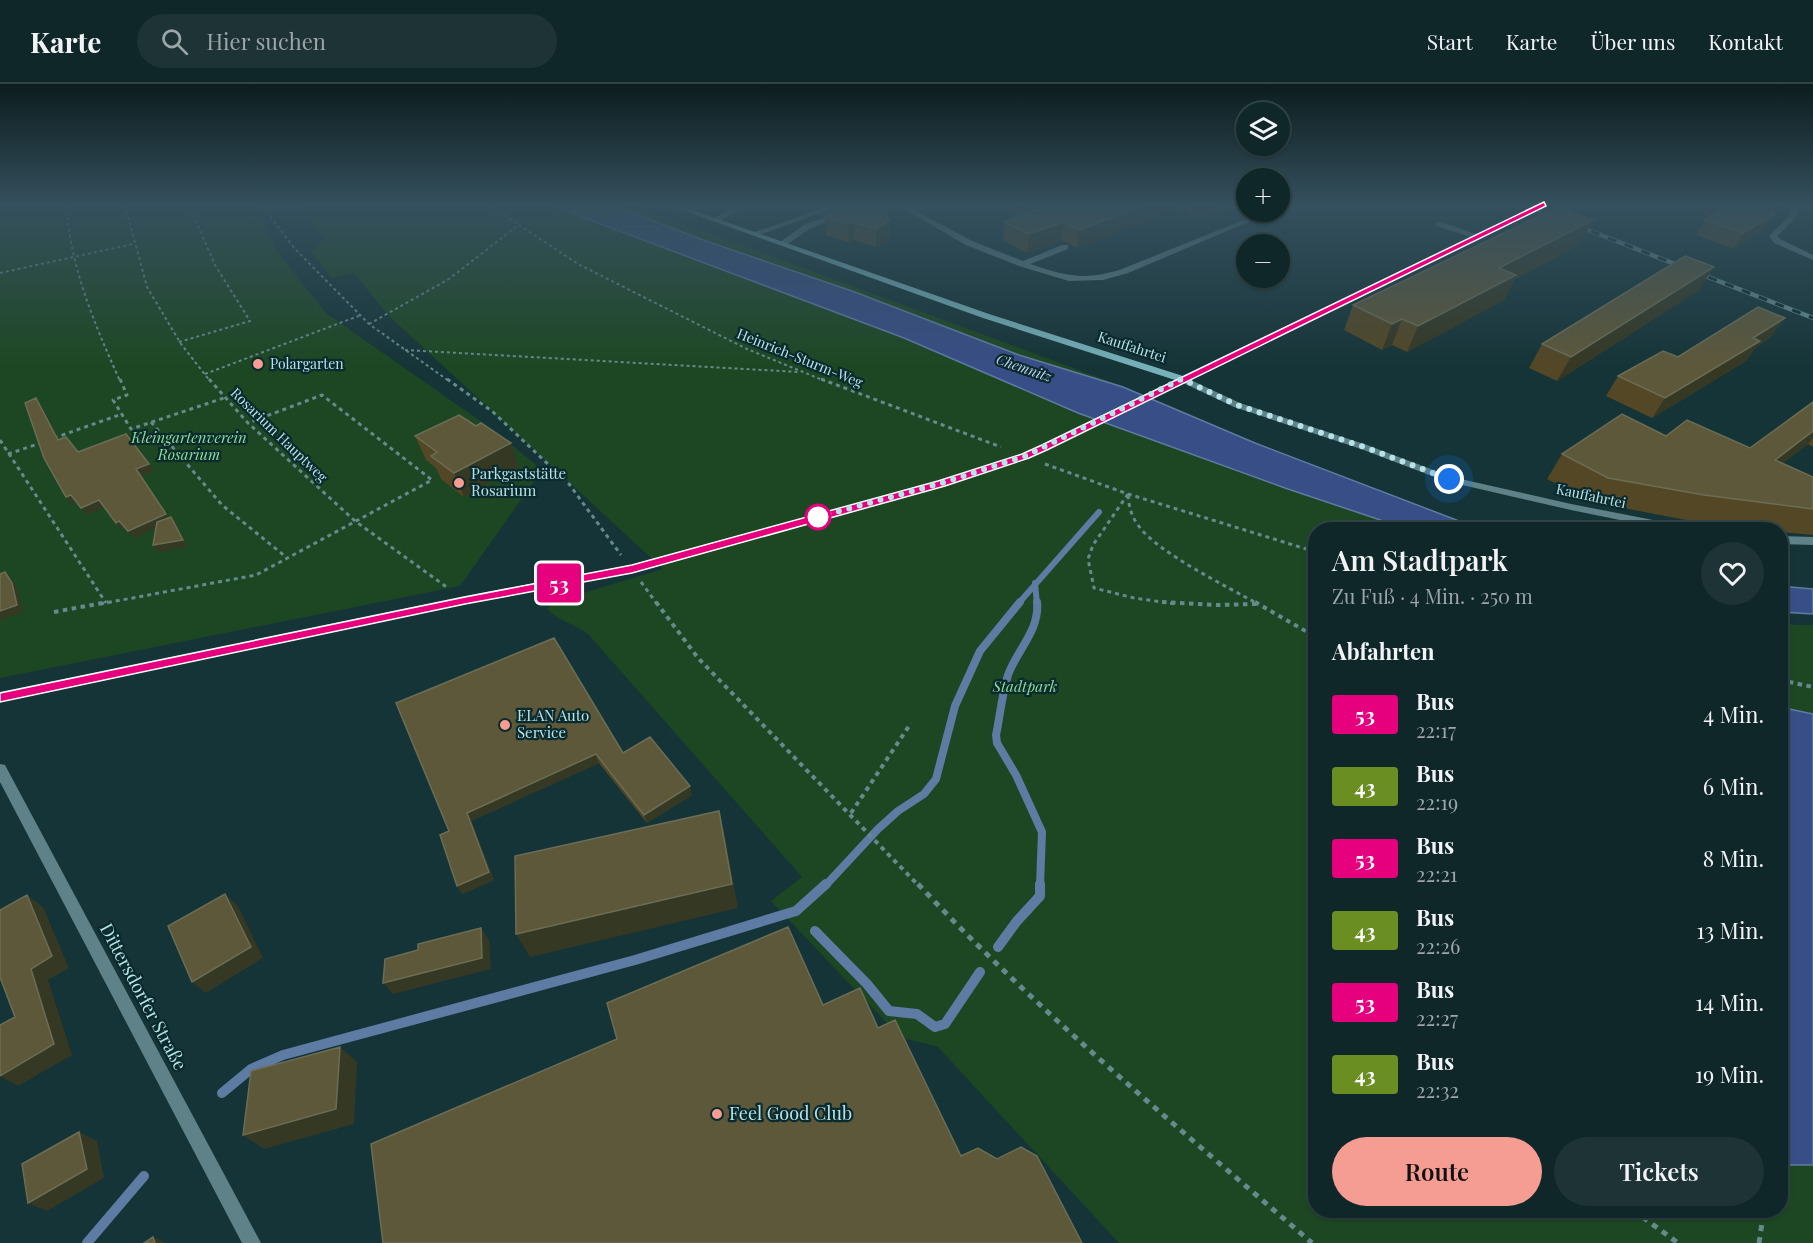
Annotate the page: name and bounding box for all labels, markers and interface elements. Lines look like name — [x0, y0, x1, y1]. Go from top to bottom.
search box — [137, 14, 557, 68]
text: Karte — [30, 23, 101, 60]
icon: search — [158, 25, 191, 58]
text: Hier suchen — [206, 26, 326, 56]
text: Start — [1427, 27, 1473, 55]
text: Karte — [1506, 27, 1557, 55]
text: Über uns — [1590, 27, 1675, 55]
text: Kontakt — [1708, 27, 1783, 55]
map controls — [1236, 102, 1290, 288]
button: layers — [1236, 102, 1290, 156]
button: + — [1236, 168, 1290, 222]
button: − — [1236, 234, 1290, 288]
street label: Heinrich-Sturm-Weg — [734, 324, 867, 392]
street label: Kauffahrtei — [1095, 327, 1169, 367]
water label: Chemnitz — [994, 349, 1055, 386]
place label: Polargarten — [270, 354, 344, 373]
marker: Polargarten — [251, 357, 265, 371]
street label: Rosarium Hauptweg — [227, 383, 332, 486]
park label: Kleingartenverein Rosarium — [130, 427, 247, 464]
place label: Parkgaststätte Rosarium — [471, 463, 566, 500]
your location — [1434, 464, 1464, 494]
marker: Parkgaststätte Rosarium — [452, 476, 466, 490]
street label: Kauffahrtei — [1554, 479, 1628, 512]
unlabelled marker — [805, 504, 831, 530]
text: Am Stadtpark — [1332, 541, 1508, 578]
button: heart — [1701, 542, 1764, 605]
line badge: 53 — [532, 564, 586, 602]
text: 53 — [549, 569, 569, 597]
text: Zu Fuß · 4 Min. · 250 m — [1332, 582, 1533, 609]
text: Abfahrten — [1332, 636, 1435, 666]
park label: Stadtpark — [992, 676, 1058, 696]
text: Bus — [1416, 686, 1454, 716]
text: 4 Min. — [1703, 699, 1764, 729]
text: 53 — [1355, 700, 1375, 728]
place label: ELAN Auto Service — [517, 705, 589, 742]
text: 22:17 — [1416, 716, 1456, 743]
marker: ELAN Auto Service — [498, 718, 512, 732]
text: Bus — [1416, 758, 1454, 788]
text: 6 Min. — [1703, 771, 1764, 801]
text: 43 — [1355, 772, 1375, 800]
text: 22:19 — [1416, 788, 1458, 815]
text: Bus — [1416, 830, 1454, 860]
text: 8 Min. — [1703, 843, 1764, 873]
text: 53 — [1355, 844, 1375, 872]
text: 22:21 — [1416, 860, 1457, 887]
text: Bus — [1416, 902, 1454, 932]
text: 13 Min. — [1697, 915, 1764, 945]
text: 43 — [1355, 916, 1375, 944]
street label: Dittersdorfer Straße — [95, 919, 193, 1074]
text: 22:26 — [1416, 932, 1460, 959]
text: Bus — [1416, 974, 1454, 1004]
text: 14 Min. — [1695, 987, 1764, 1017]
text: 53 — [1355, 988, 1375, 1016]
text: 22:27 — [1416, 1004, 1458, 1031]
text: Bus — [1416, 1046, 1454, 1076]
text: 19 Min. — [1695, 1059, 1764, 1089]
text: 43 — [1355, 1060, 1375, 1088]
text: 22:32 — [1416, 1076, 1459, 1103]
place label: Feel Good Club — [729, 1101, 852, 1125]
marker: Feel Good Club — [710, 1107, 724, 1121]
button: Route — [1332, 1137, 1542, 1206]
button: Tickets — [1554, 1137, 1764, 1206]

